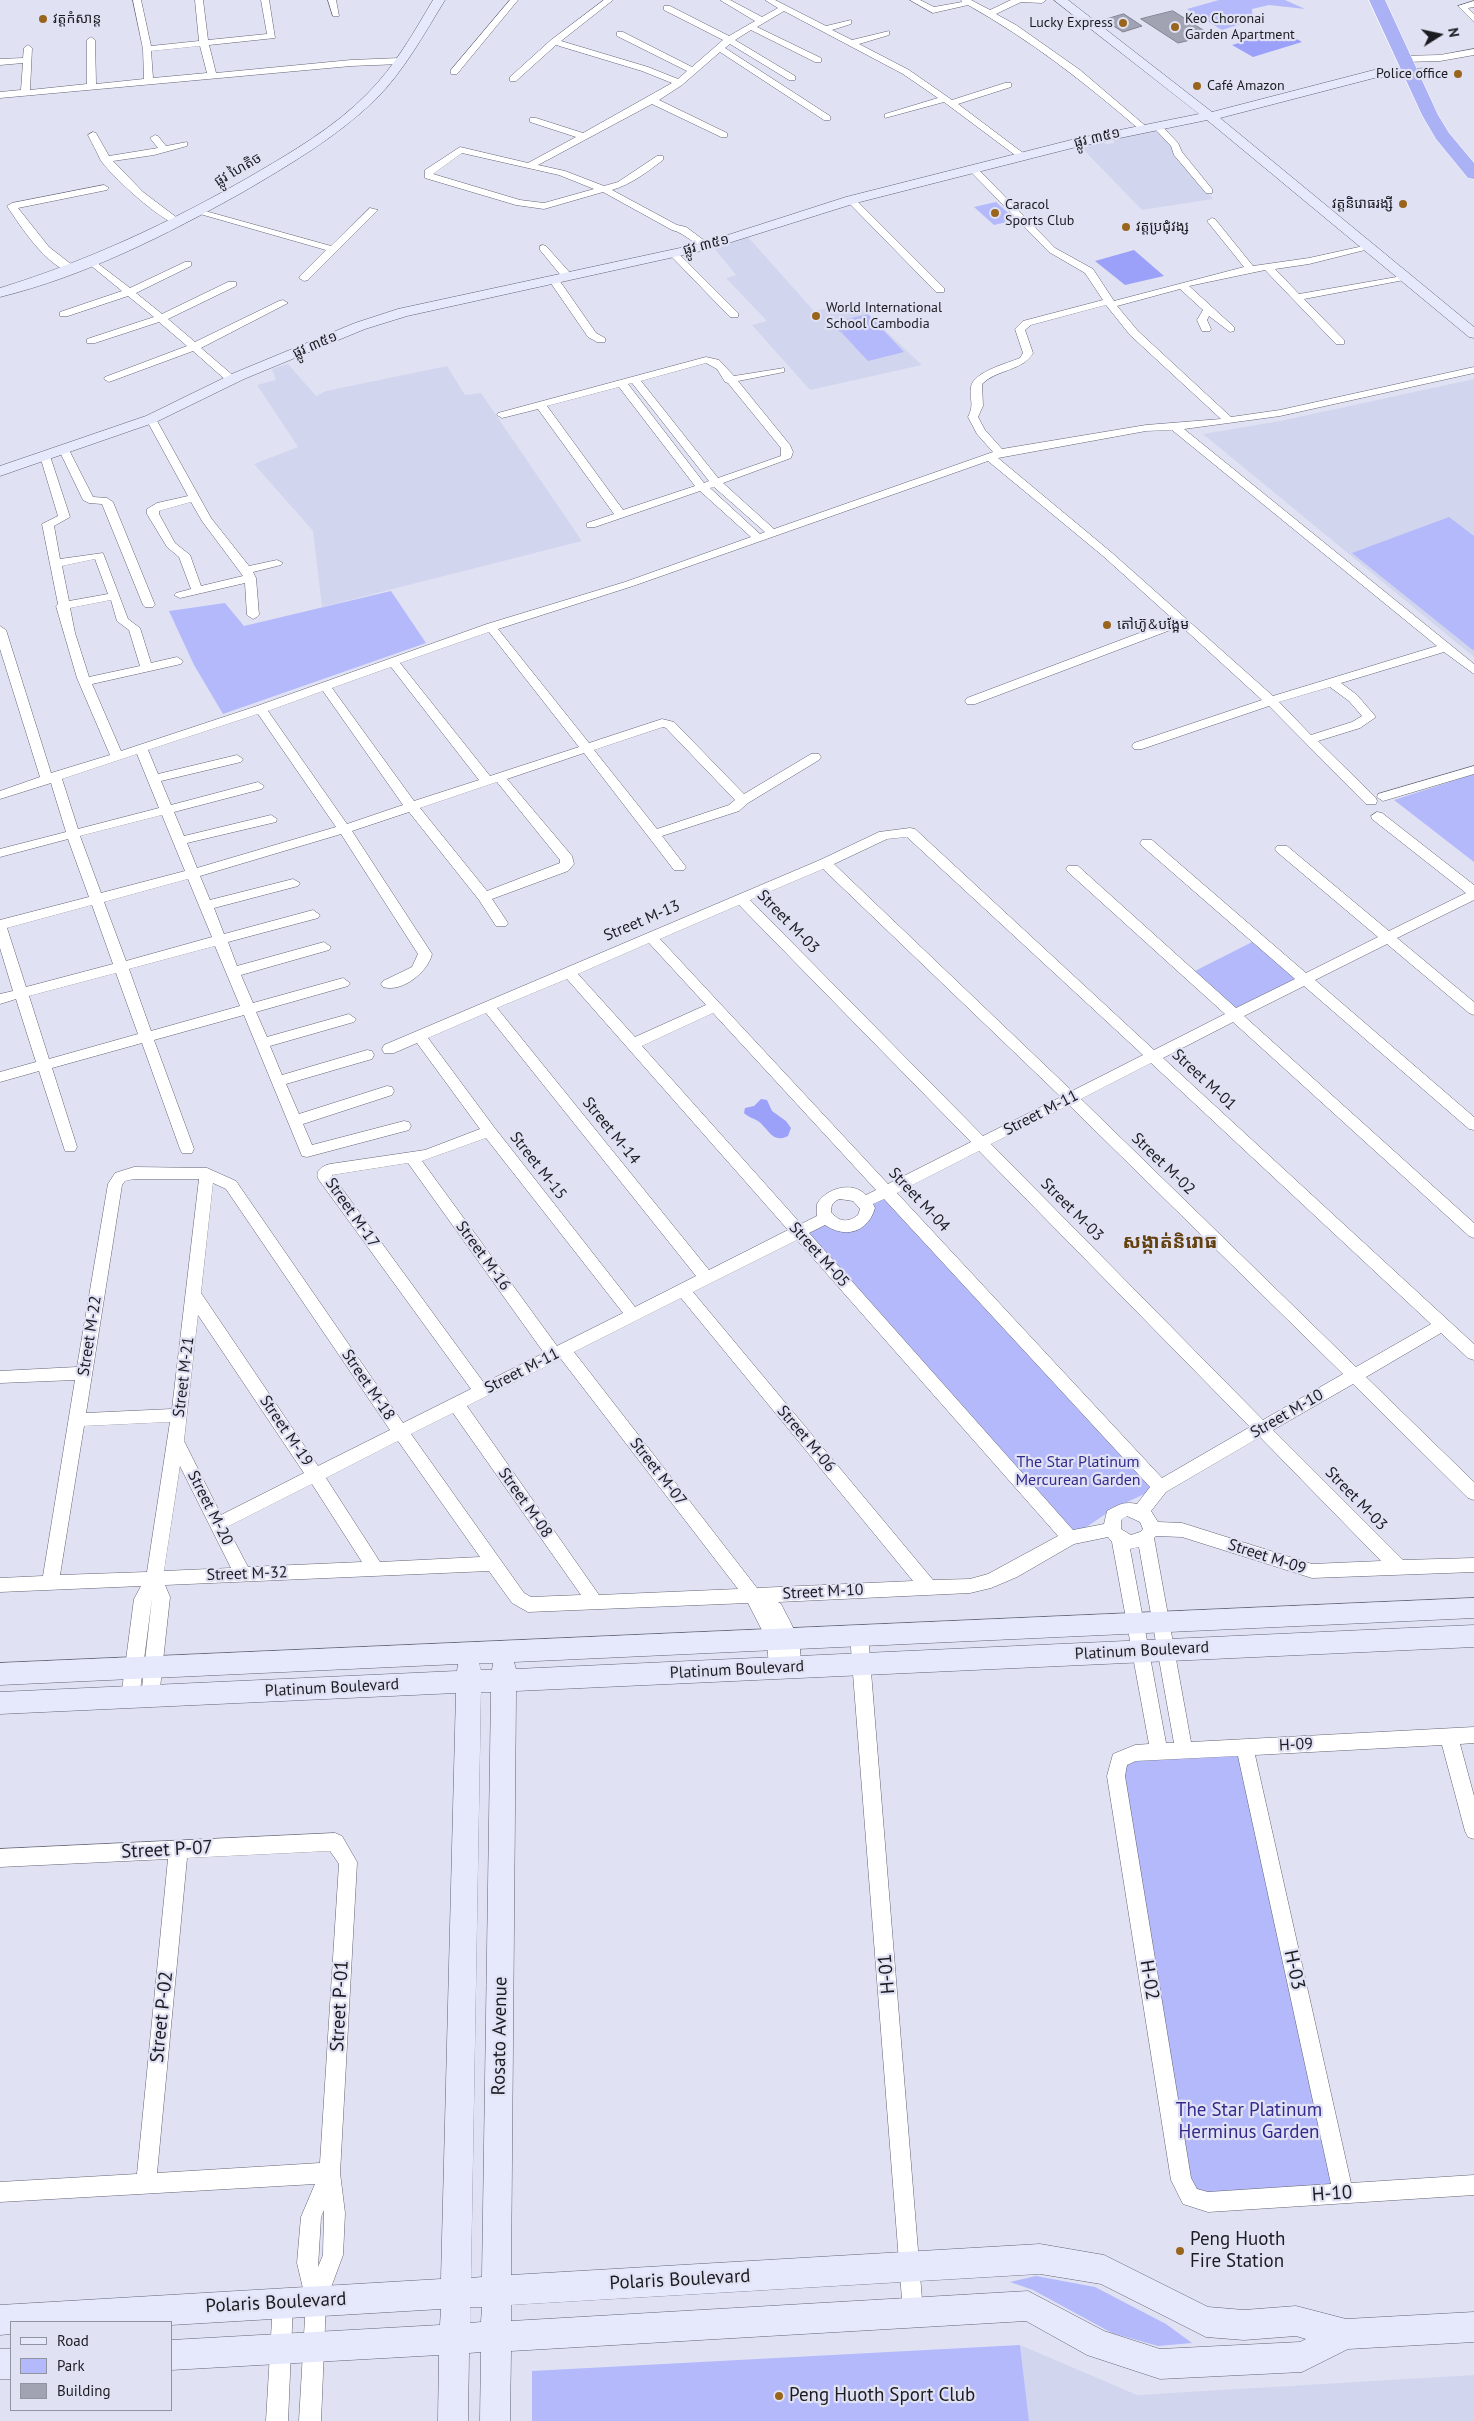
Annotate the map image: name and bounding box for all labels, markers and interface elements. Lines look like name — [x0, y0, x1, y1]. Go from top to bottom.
north arrow — [1414, 10, 1464, 60]
place label: វត្តកំសាន្ត — [53, 11, 101, 27]
place label: Keo Choronai Garden Apartment — [1185, 11, 1295, 44]
marker: វត្តកំសាន្ត — [37, 13, 49, 25]
place label: Lucky Express — [1029, 15, 1113, 31]
marker: Lucky Express — [1117, 17, 1129, 29]
marker: Keo Choronai Garden Apartment — [1169, 21, 1181, 33]
text: N — [1444, 26, 1463, 38]
place label: Police office — [1376, 66, 1448, 82]
marker: Police office — [1452, 68, 1464, 80]
place label: Café Amazon — [1207, 78, 1285, 94]
marker: Café Amazon — [1191, 80, 1203, 92]
street label: ផ្លូវ ៣៥១ — [1072, 125, 1122, 151]
street label: ផ្លូវ ហៃតិច — [211, 150, 265, 190]
place label: វត្តនិរោធរង្សី — [1332, 196, 1393, 212]
place label: Caracol Sports Club — [1005, 197, 1074, 230]
marker: វត្តនិរោធរង្សី — [1397, 198, 1409, 210]
marker: Caracol Sports Club — [989, 207, 1001, 219]
place label: វត្តប្រជុំវង្ស — [1136, 219, 1189, 235]
marker: វត្តប្រជុំវង្ស — [1120, 221, 1132, 233]
street label: ផ្លូវ ៣៥១ — [681, 231, 731, 259]
place label: World International School Cambodia — [826, 300, 942, 332]
marker: World International School Cambodia — [810, 310, 822, 322]
street label: ផ្លូវ ៣៥១ — [290, 328, 340, 362]
place label: តៅហ៊ូ&បង្អែម — [1117, 617, 1189, 633]
marker: តៅហ៊ូ&បង្អែម — [1101, 619, 1113, 631]
street label: Street M-03 — [753, 886, 823, 958]
street label: Street M-13 — [601, 896, 683, 946]
street label: Street M-01 — [1168, 1045, 1240, 1115]
street label: Street M-11 — [1001, 1086, 1081, 1140]
street label: Street M-14 — [578, 1093, 644, 1169]
street label: Street M-15 — [506, 1128, 570, 1204]
street label: Street M-02 — [1127, 1129, 1199, 1199]
street label: Street M-04 — [884, 1164, 954, 1236]
street label: Street M-17 — [321, 1174, 383, 1252]
street label: Street M-03 — [1037, 1175, 1107, 1245]
street label: Street M-16 — [451, 1218, 515, 1294]
street label: Street M-05 — [785, 1218, 853, 1292]
district label: សង្កាត់និរោធ — [1123, 1232, 1217, 1254]
street label: Street M-22 — [74, 1295, 106, 1377]
street label: Street M-21 — [170, 1336, 198, 1418]
street label: Street M-11 — [482, 1344, 562, 1398]
street label: Street M-18 — [337, 1346, 399, 1424]
street label: Street M-10 — [1247, 1385, 1327, 1443]
street label: Street M-19 — [255, 1392, 317, 1470]
street label: Street M-06 — [773, 1402, 839, 1476]
street label: Street M-07 — [626, 1434, 690, 1510]
park label: The Star Platinum Mercurean Garden — [1015, 1452, 1141, 1490]
street label: Street M-03 — [1321, 1463, 1391, 1535]
street label: Street M-08 — [494, 1464, 556, 1542]
street label: Street M-20 — [183, 1468, 237, 1548]
street label: Street M-09 — [1226, 1535, 1308, 1579]
street label: Street M-32 — [206, 1563, 288, 1585]
street label: Street M-10 — [782, 1580, 864, 1604]
street label: Platinum Boulevard — [1074, 1638, 1210, 1664]
street label: Platinum Boulevard — [669, 1657, 805, 1683]
street label: Platinum Boulevard — [264, 1675, 400, 1701]
street label: H-09 — [1279, 1735, 1313, 1755]
street label: Street P-07 — [121, 1836, 213, 1864]
street label: H-03 — [1279, 1948, 1309, 1992]
street label: H-01 — [874, 1953, 900, 1995]
street label: H-02 — [1135, 1958, 1163, 2002]
street label: Street P-01 — [326, 1960, 354, 2052]
street label: Street P-02 — [146, 1970, 178, 2064]
street label: Rosato Avenue — [488, 1976, 512, 2096]
park label: The Star Platinum Herminus Garden — [1176, 2100, 1322, 2144]
street label: H-10 — [1311, 2181, 1353, 2207]
place label: Peng Huoth Fire Station — [1190, 2229, 1285, 2273]
marker: Peng Huoth Fire Station — [1174, 2245, 1186, 2257]
street label: Polaris Boulevard — [609, 2265, 751, 2295]
street label: Polaris Boulevard — [205, 2288, 347, 2318]
legend — [10, 2321, 172, 2411]
text: Road — [57, 2331, 89, 2350]
text: Park — [57, 2356, 85, 2375]
text: Building — [57, 2381, 111, 2400]
place label: Peng Huoth Sport Club — [789, 2385, 975, 2407]
marker: Peng Huoth Sport Club — [773, 2390, 785, 2402]

